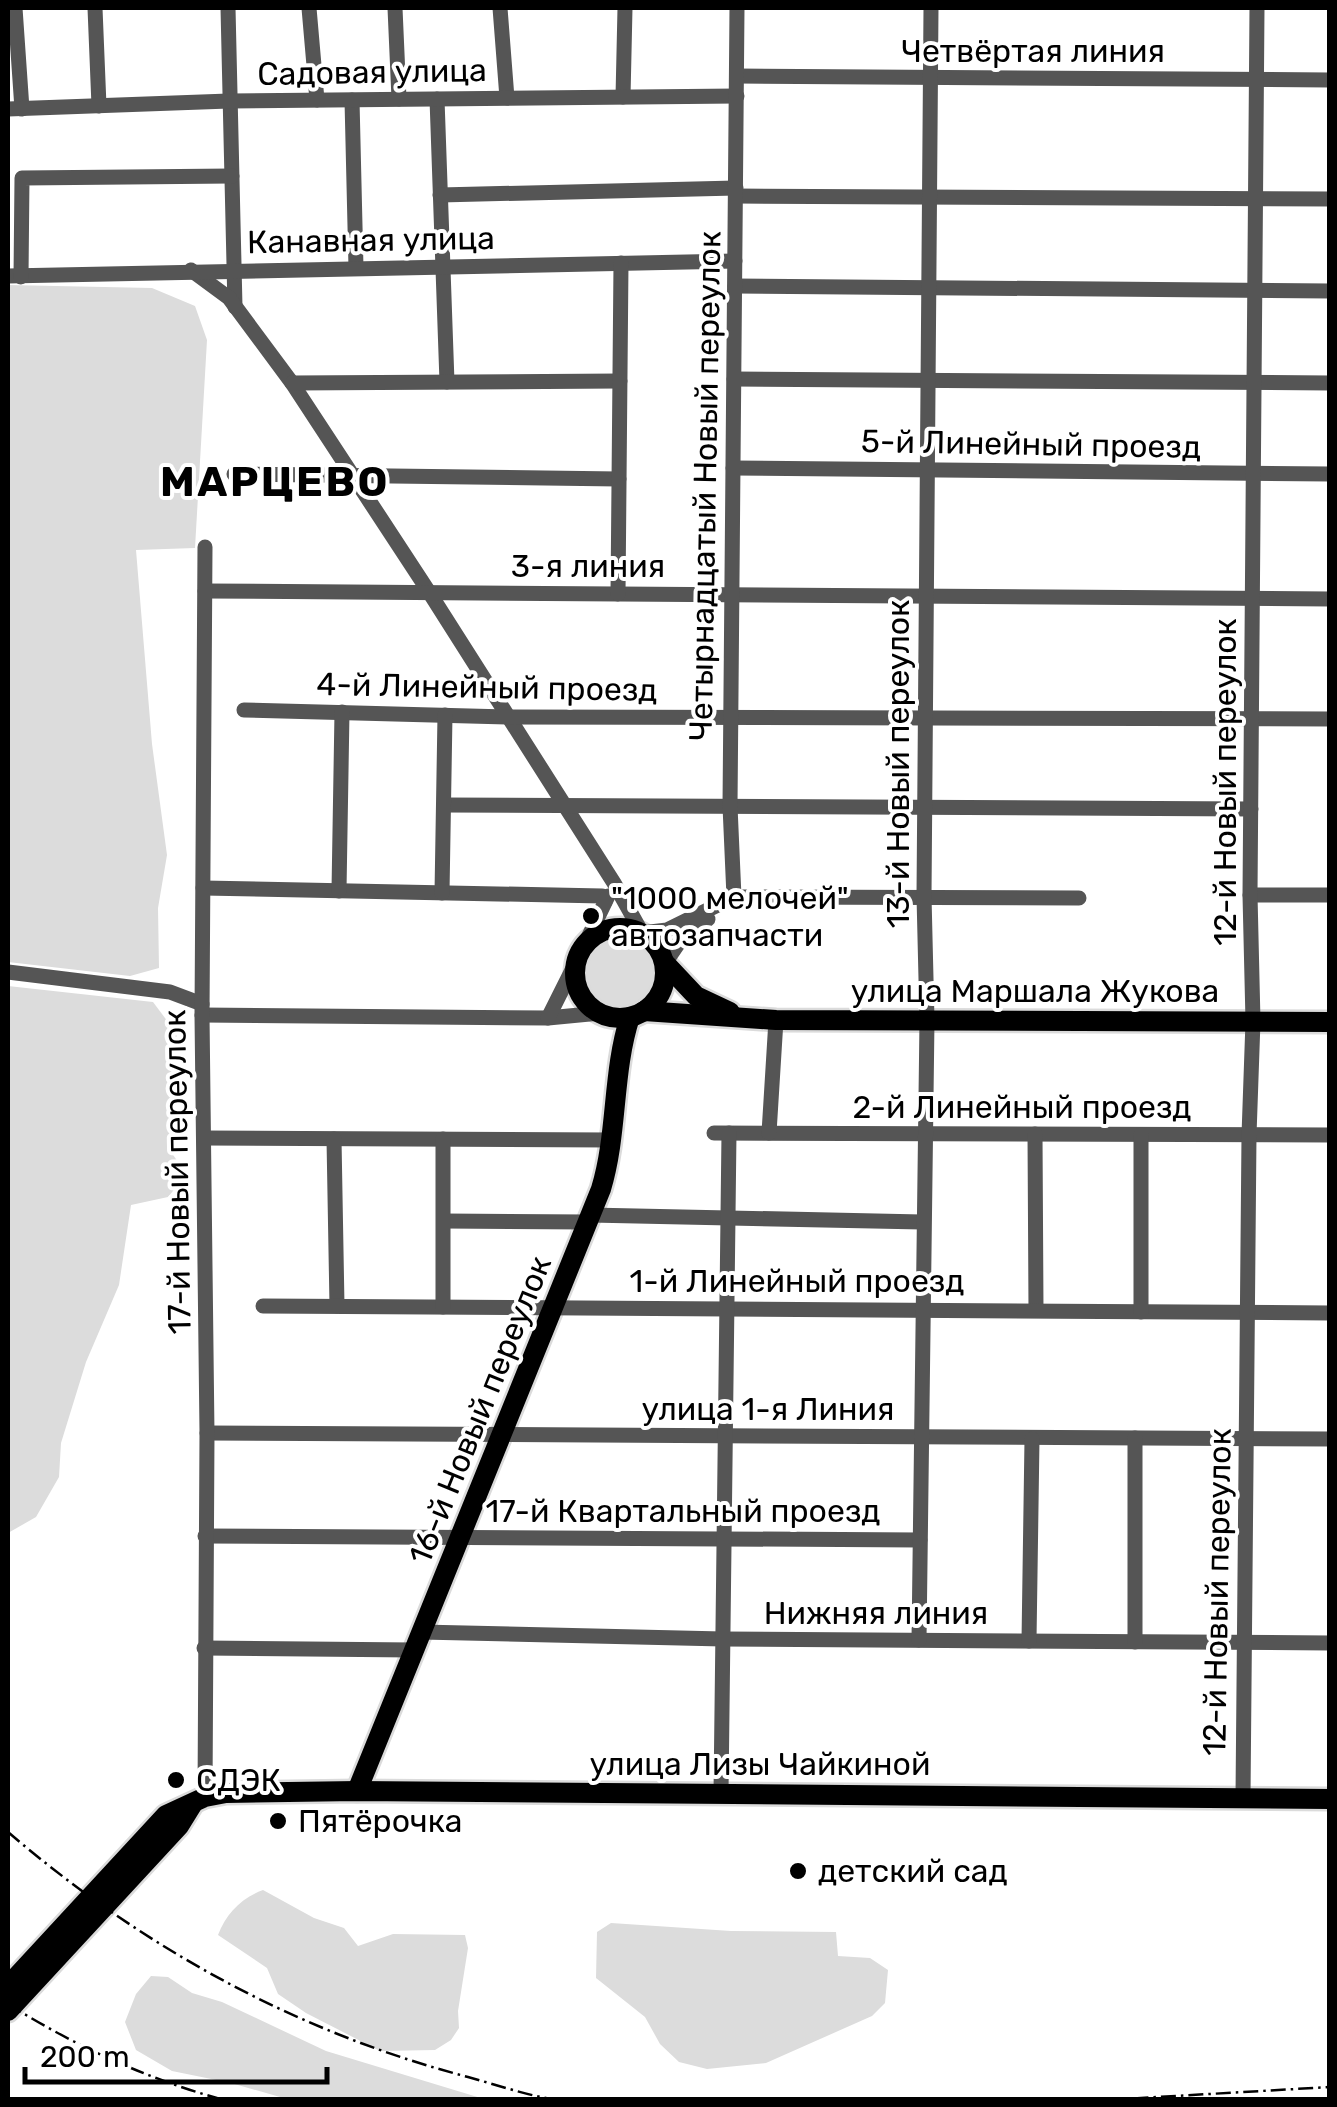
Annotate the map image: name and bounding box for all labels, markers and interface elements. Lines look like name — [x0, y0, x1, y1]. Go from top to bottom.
street label: Четвёртая линия — [901, 32, 1165, 70]
street label: Садовая улица — [257, 51, 487, 93]
street label: Канавная улица — [247, 219, 495, 261]
street label: Четырнадцатый Новый переулок — [682, 231, 728, 741]
street label: 5-й Линейный проезд — [861, 422, 1201, 466]
district label: МАРЦЕВО — [160, 457, 390, 507]
street label: 3-я линия — [511, 547, 665, 585]
street label: 13-й Новый переулок — [879, 600, 917, 928]
street label: 12-й Новый переулок — [1206, 618, 1244, 946]
street label: 4-й Линейный проезд — [316, 665, 658, 709]
place label: "1000 мелочей" автозапчасти — [611, 879, 849, 954]
marker: "1000 мелочей" автозапчасти — [580, 905, 602, 927]
street label: улица Маршала Жукова — [851, 972, 1219, 1010]
street label: 17-й Новый переулок — [155, 1009, 199, 1335]
street label: 2-й Линейный проезд — [852, 1088, 1192, 1126]
street label: 16-й Новый переулок — [401, 1250, 559, 1570]
street label: 1-й Линейный проезд — [630, 1262, 964, 1300]
street label: улица 1-я Линия — [642, 1390, 894, 1428]
street label: 12-й Новый переулок — [1195, 1428, 1239, 1756]
street label: 17-й Квартальный проезд — [486, 1492, 880, 1530]
street label: Нижняя линия — [764, 1594, 988, 1632]
street label: улица Лизы Чайкиной — [590, 1745, 930, 1783]
place label: СДЭК — [196, 1761, 281, 1799]
marker: СДЭК — [165, 1769, 187, 1791]
place label: Пятёрочка — [298, 1802, 462, 1840]
marker: Пятёрочка — [267, 1810, 289, 1832]
place label: детский сад — [818, 1852, 1008, 1890]
marker: детский сад — [787, 1860, 809, 1882]
scale bar — [25, 2022, 328, 2084]
text: 200 m — [40, 2039, 130, 2075]

